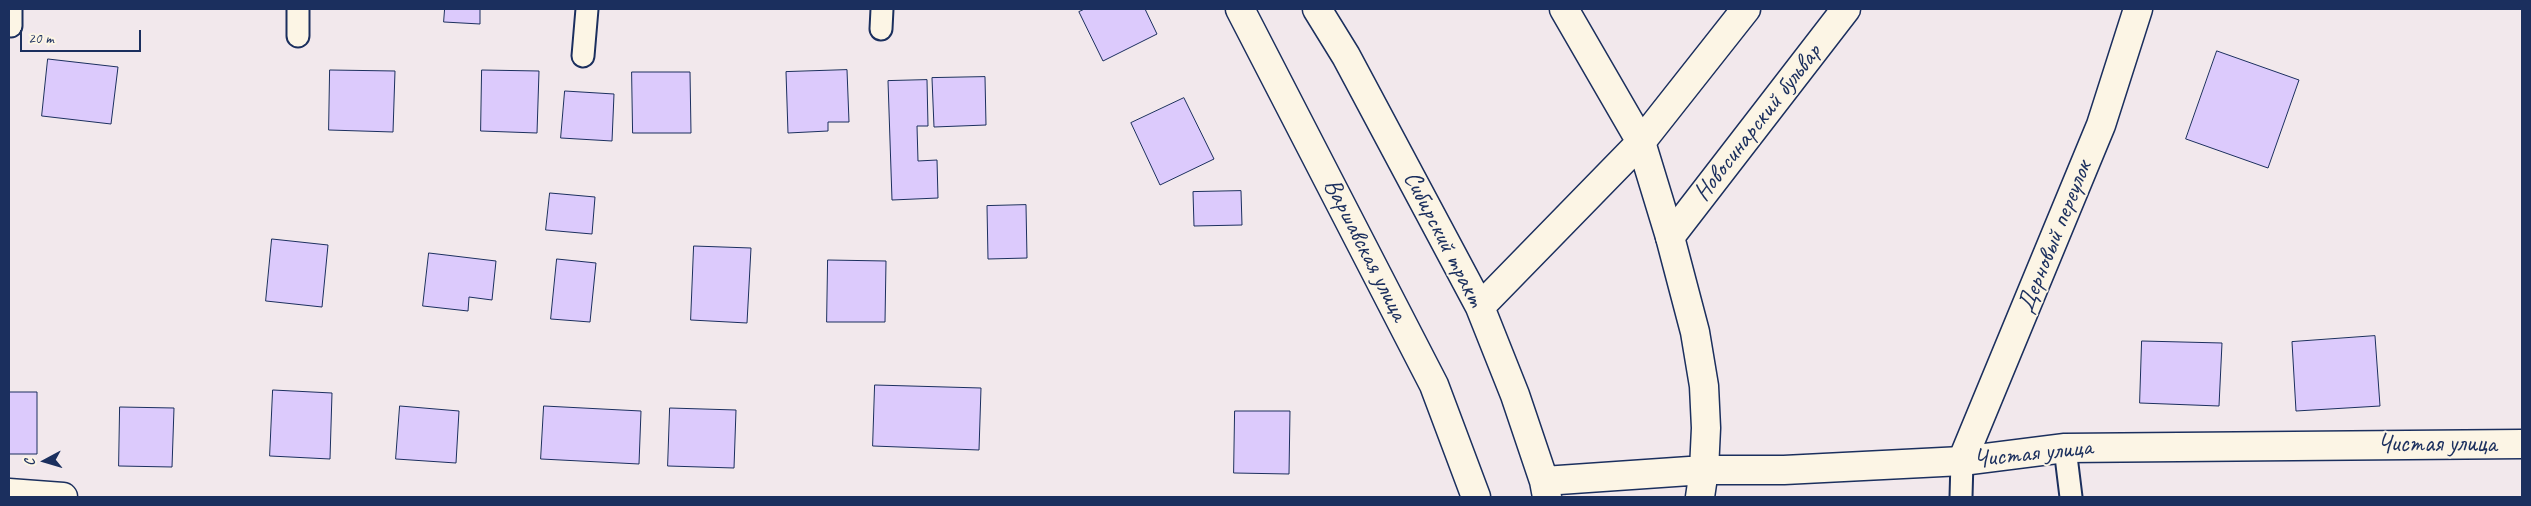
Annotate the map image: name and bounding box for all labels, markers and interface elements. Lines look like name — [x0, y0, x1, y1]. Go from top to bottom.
scale bar — [22, 20, 144, 52]
text: 20 m — [28, 29, 54, 48]
street label: Новосинарский бульвар — [1687, 39, 1829, 207]
street label: Дерновый переулок — [2011, 157, 2099, 317]
street label: Сибирский тракт — [1396, 166, 1490, 312]
street label: Варшавская улица — [1316, 174, 1414, 326]
street label: Чистая улица — [2377, 429, 2497, 459]
street label: Чистая улица — [1972, 433, 2094, 475]
north arrow — [20, 436, 70, 486]
text: С — [21, 458, 38, 467]

